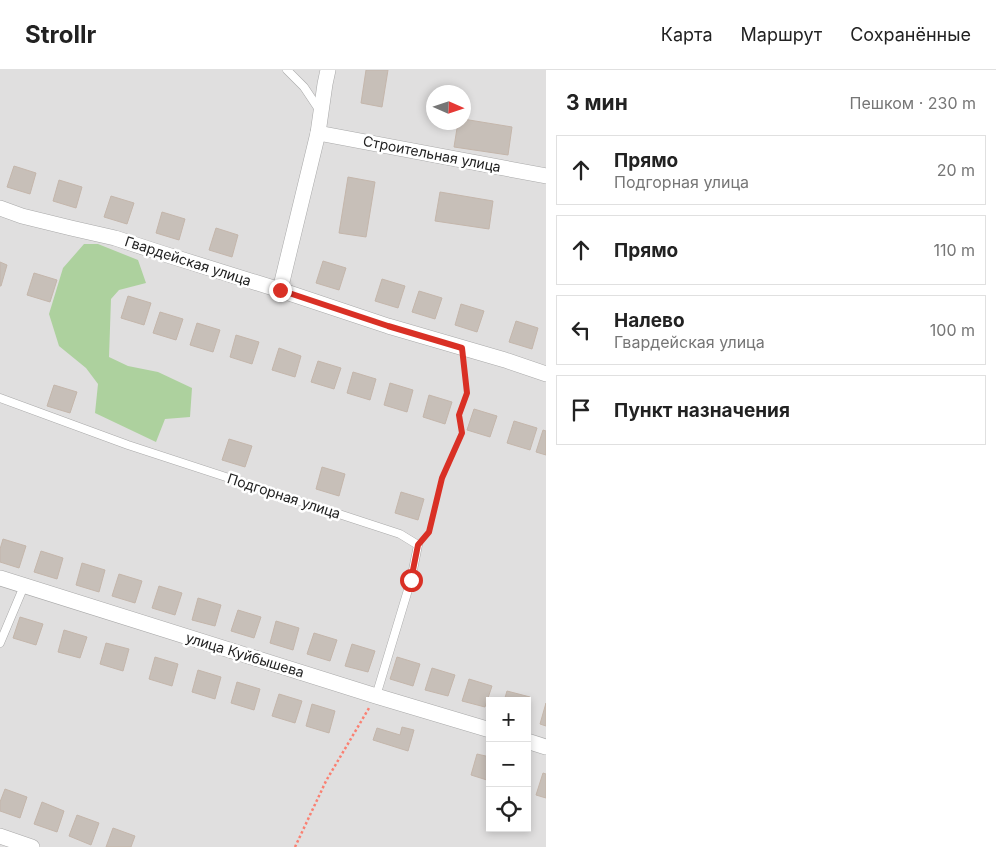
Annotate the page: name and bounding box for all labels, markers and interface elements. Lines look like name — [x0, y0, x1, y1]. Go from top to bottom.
text: Strollr — [25, 20, 96, 49]
text: Карта — [661, 24, 713, 45]
text: Маршрут — [741, 24, 822, 45]
text: Сохранённые — [850, 24, 971, 45]
north arrow — [426, 85, 471, 130]
text: 3 мин — [566, 90, 628, 115]
text: Пешком · 230 m — [850, 93, 976, 113]
street label: Строительная улица — [362, 132, 503, 175]
text: Прямо — [614, 149, 678, 172]
icon: ahead — [567, 156, 595, 184]
text: 20 m — [937, 160, 975, 180]
text: Подгорная улица — [614, 172, 749, 192]
street label: Гвардейская улица — [123, 232, 253, 289]
icon: ahead — [567, 236, 595, 264]
text: Прямо — [614, 239, 678, 262]
text: 110 m — [933, 240, 975, 260]
route end — [269, 279, 292, 302]
text: Налево — [614, 309, 685, 332]
icon: left — [567, 316, 595, 344]
text: 100 m — [930, 320, 975, 340]
text: Гвардейская улица — [614, 332, 765, 352]
icon: arrive — [567, 396, 595, 424]
text: Пункт назначения — [614, 399, 790, 422]
street label: Подгорная улица — [225, 469, 343, 522]
route start — [400, 569, 423, 592]
street label: улица Куйбышева — [184, 628, 306, 681]
map controls — [486, 697, 531, 832]
button: + — [486, 697, 531, 742]
button: − — [486, 742, 531, 787]
button: locate — [486, 787, 531, 832]

